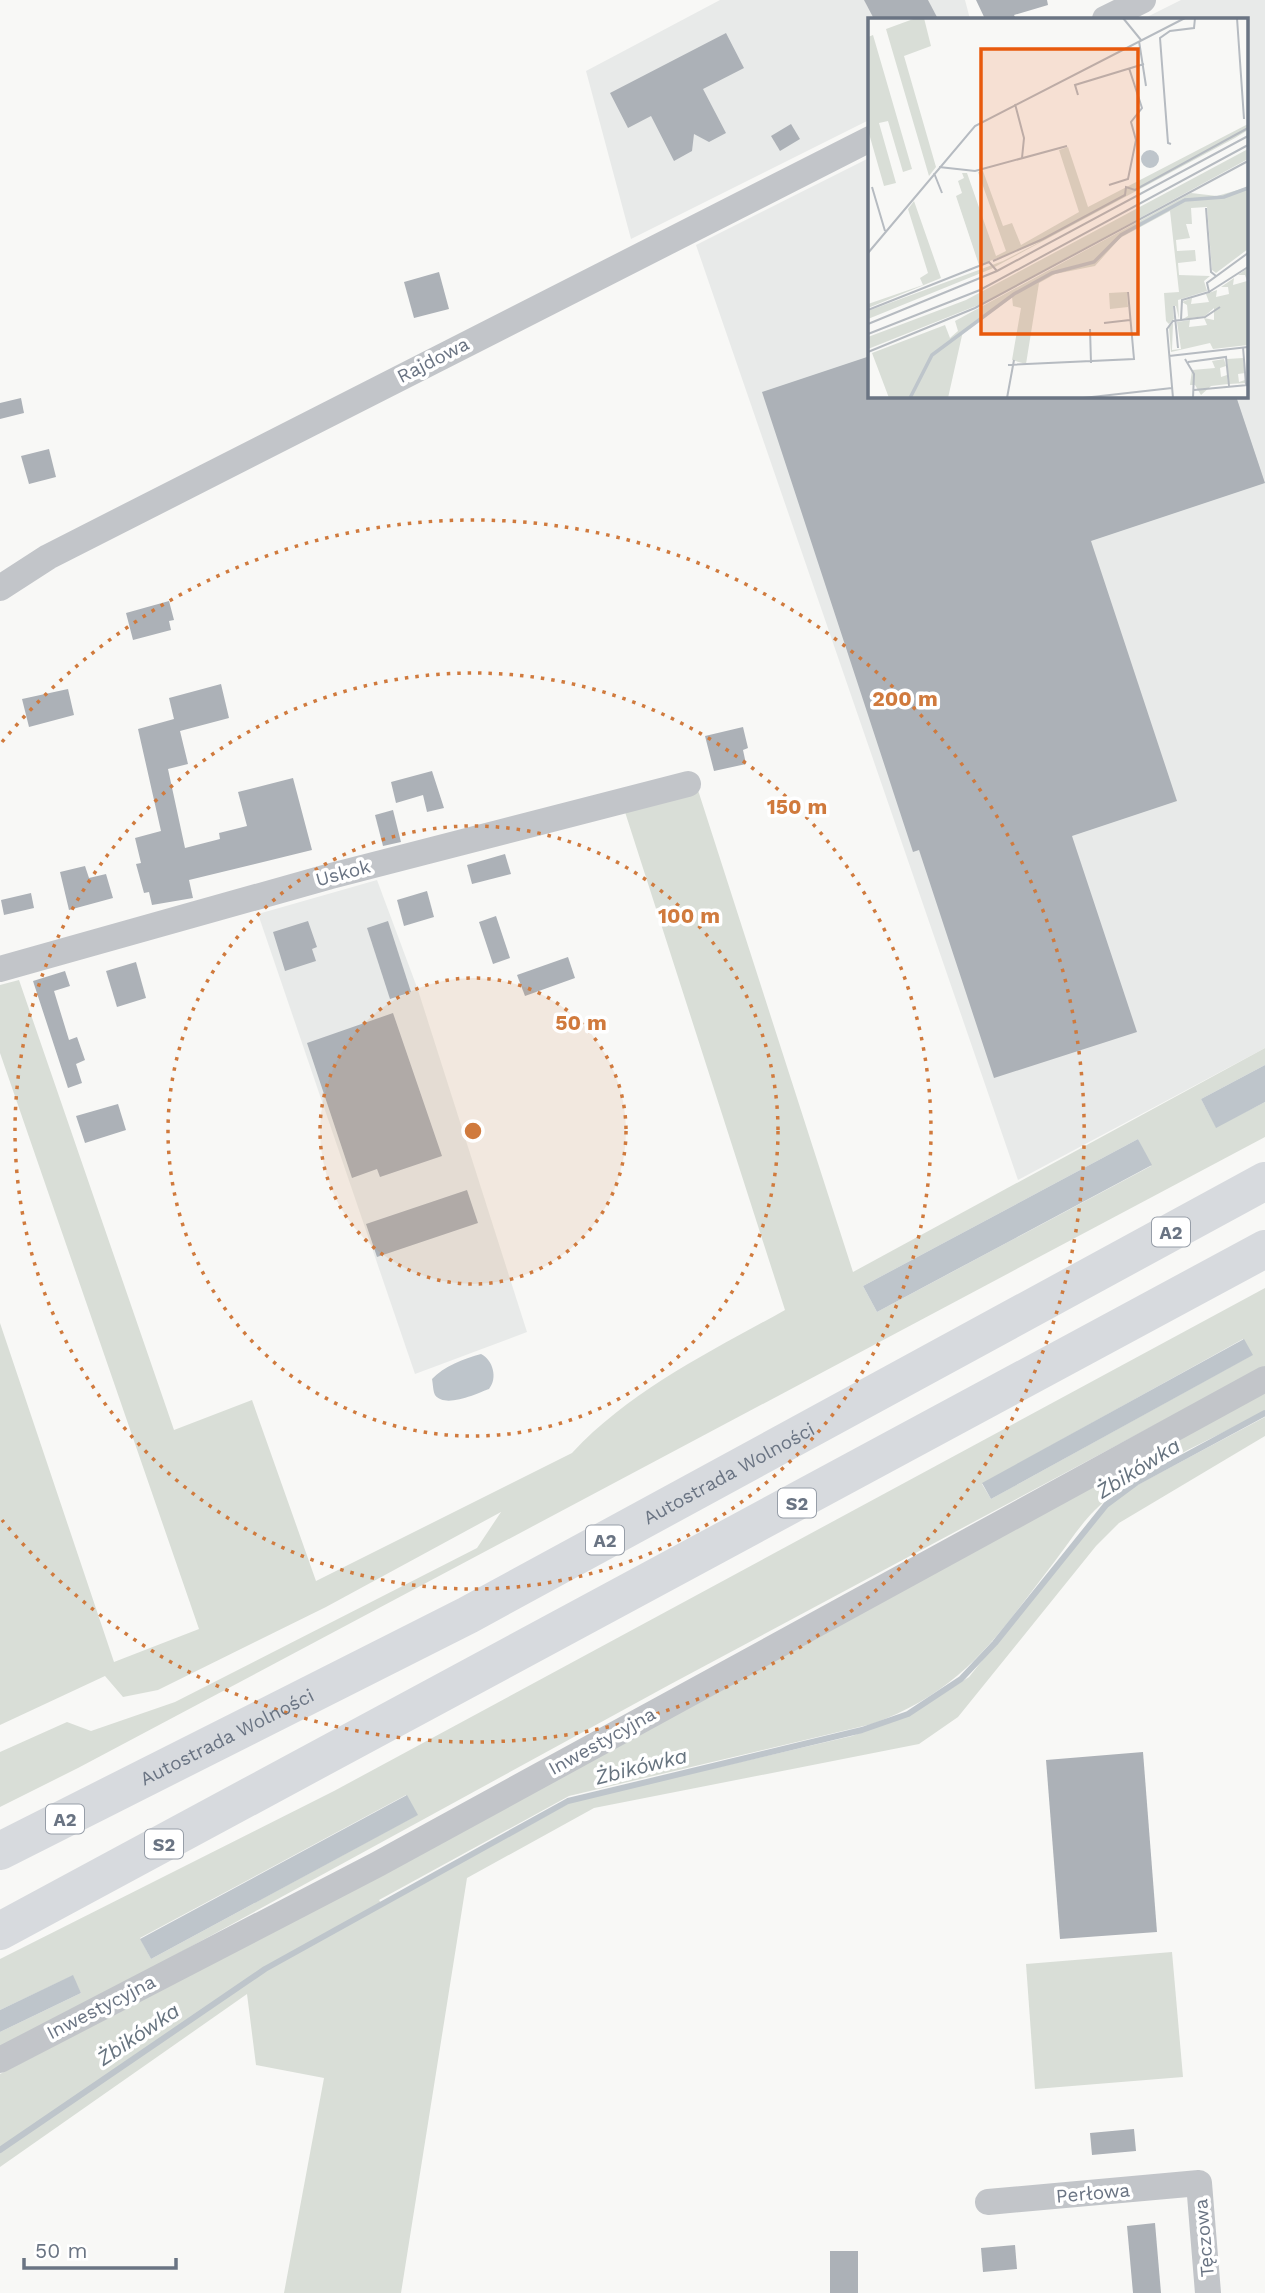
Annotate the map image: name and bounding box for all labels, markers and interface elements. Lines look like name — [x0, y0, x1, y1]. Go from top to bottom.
inset map — [868, 18, 1248, 397]
street label: Rajdowa — [393, 332, 473, 388]
text: 200 m — [872, 686, 938, 711]
text: 150 m — [767, 794, 827, 819]
street label: Uskok — [313, 855, 373, 891]
text: 100 m — [658, 903, 720, 928]
text: 50 m — [555, 1010, 607, 1035]
centre of rings — [461, 1119, 485, 1143]
road number: A2 — [1152, 1218, 1190, 1246]
street label: Autostrada Wolności — [639, 1417, 818, 1529]
water label: Żbikówka — [1091, 1432, 1185, 1504]
road number: S2 — [778, 1488, 816, 1518]
road number: A2 — [586, 1526, 624, 1554]
street label: Autostrada Wolności — [136, 1683, 318, 1790]
street label: Inwestycyjna — [544, 1702, 660, 1780]
water label: Żbikówka — [591, 1742, 690, 1790]
road number: A2 — [46, 1804, 84, 1833]
road number: S2 — [145, 1830, 183, 1858]
street label: Inwestycyjna — [43, 1970, 159, 2044]
water label: Żbikówka — [91, 1997, 184, 2071]
street label: Perłowa — [1055, 2178, 1131, 2208]
street label: Tęczowa — [1189, 2198, 1219, 2278]
scale bar — [24, 2226, 177, 2270]
text: 50 m — [35, 2238, 87, 2263]

